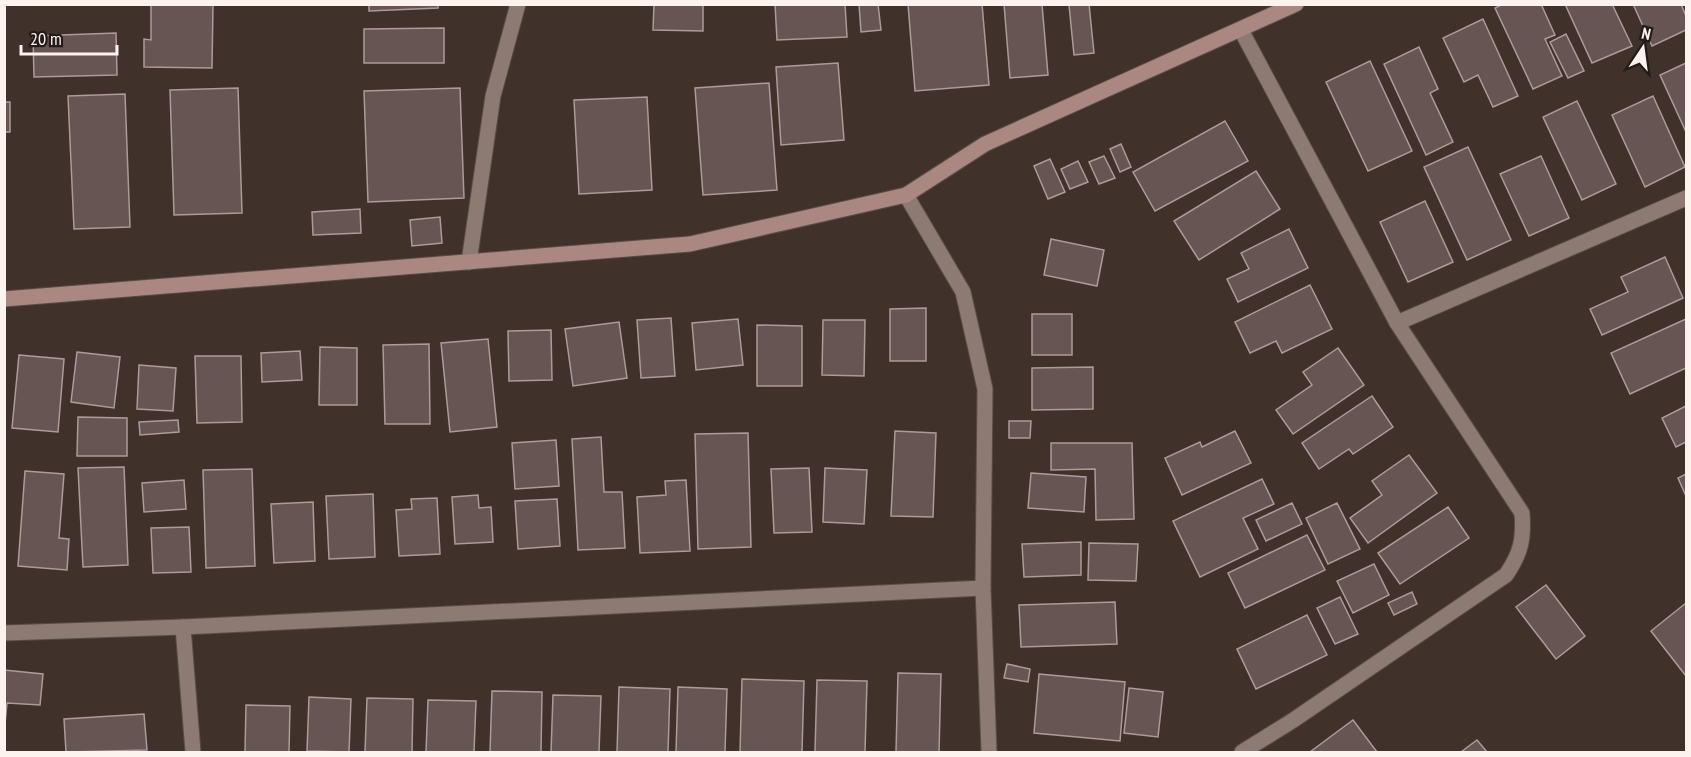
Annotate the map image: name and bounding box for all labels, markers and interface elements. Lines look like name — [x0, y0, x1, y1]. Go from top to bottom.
scale bar — [21, 18, 117, 56]
north arrow — [1613, 18, 1673, 78]
text: N — [1640, 23, 1653, 44]
text: 20 m — [30, 27, 62, 50]

